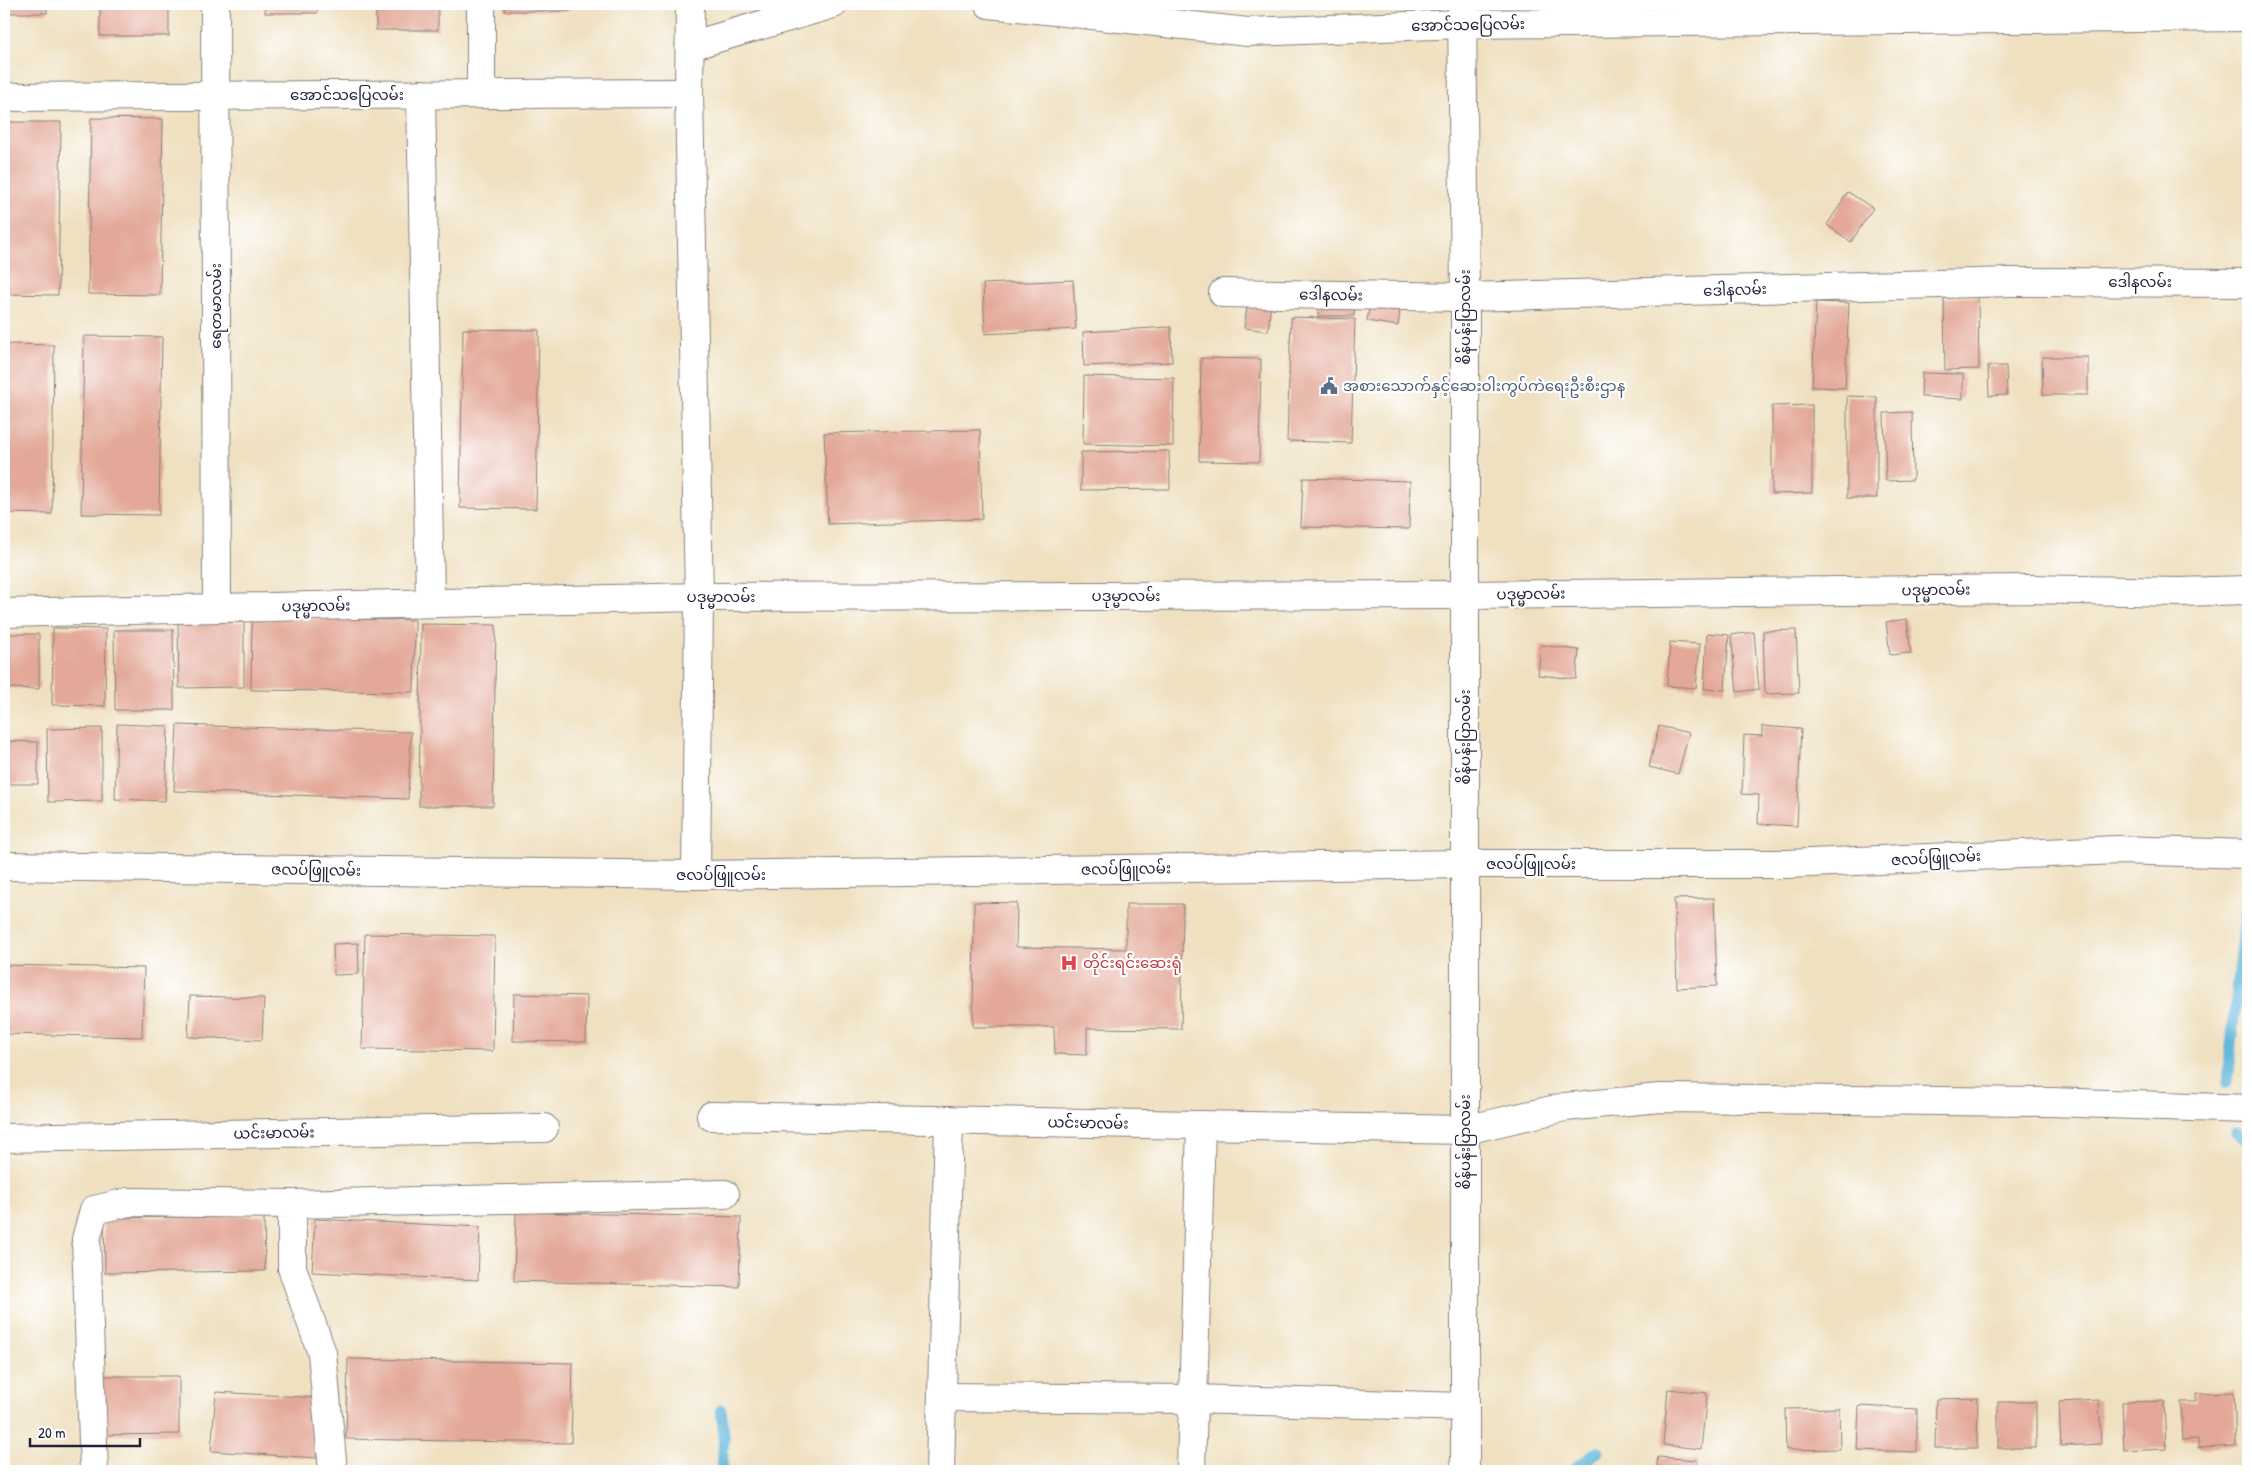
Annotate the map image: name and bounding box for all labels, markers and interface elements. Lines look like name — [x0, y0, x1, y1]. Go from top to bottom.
street label: အောင်သပြေလမ်း — [1411, 13, 1525, 38]
street label: အောင်သပြေလမ်း — [290, 84, 404, 107]
street label: ရေတမာလမ်း — [205, 263, 228, 349]
street label: စိန်ပန်းပြာလမ်း — [1454, 269, 1477, 365]
street label: ဒေါနလမ်း — [2108, 271, 2172, 294]
street label: ဒေါနလမ်း — [1703, 278, 1767, 303]
street label: ဒေါနလမ်း — [1299, 283, 1363, 308]
place label: အစားသောက်နှင့်ဆေးဝါးကွပ်ကဲရေးဦးစီးဌာန — [1343, 375, 1626, 398]
public building icon: အစားသောက်နှင့်ဆေးဝါးကွပ်ကဲရေးဦးစီးဌာန — [1319, 376, 1339, 396]
street label: ပဒုမ္မာလမ်း — [1901, 578, 1971, 603]
street label: ပဒုမ္မာလမ်း — [1496, 582, 1566, 607]
street label: ပဒုမ္မာလမ်း — [1092, 585, 1160, 608]
street label: ပဒုမ္မာလမ်း — [687, 586, 755, 609]
street label: ပဒုမ္မာလမ်း — [281, 594, 351, 619]
street label: စိန်ပန်းပြာလမ်း — [1454, 689, 1477, 785]
street label: ဇလပ်ဖြူလမ်း — [1890, 845, 1982, 872]
street label: ဇလပ်ဖြူလမ်း — [1486, 853, 1576, 876]
street label: ဇလပ်ဖြူလမ်း — [1081, 857, 1171, 882]
street label: ဇလပ်ဖြူလမ်း — [271, 858, 361, 883]
street label: ဇလပ်ဖြူလမ်း — [676, 864, 766, 887]
place label: တိုင်းရင်းဆေးရုံ — [1083, 952, 1182, 975]
hospital icon: တိုင်းရင်းဆေးရုံ — [1059, 953, 1079, 973]
street label: စိန်ပန်းပြာလမ်း — [1454, 1094, 1477, 1190]
street label: ယင်းမာလမ်း — [1047, 1111, 1129, 1134]
street label: ယင်းမာလမ်း — [233, 1121, 315, 1144]
scale bar — [30, 1415, 140, 1447]
text: 20 m — [38, 1422, 65, 1443]

